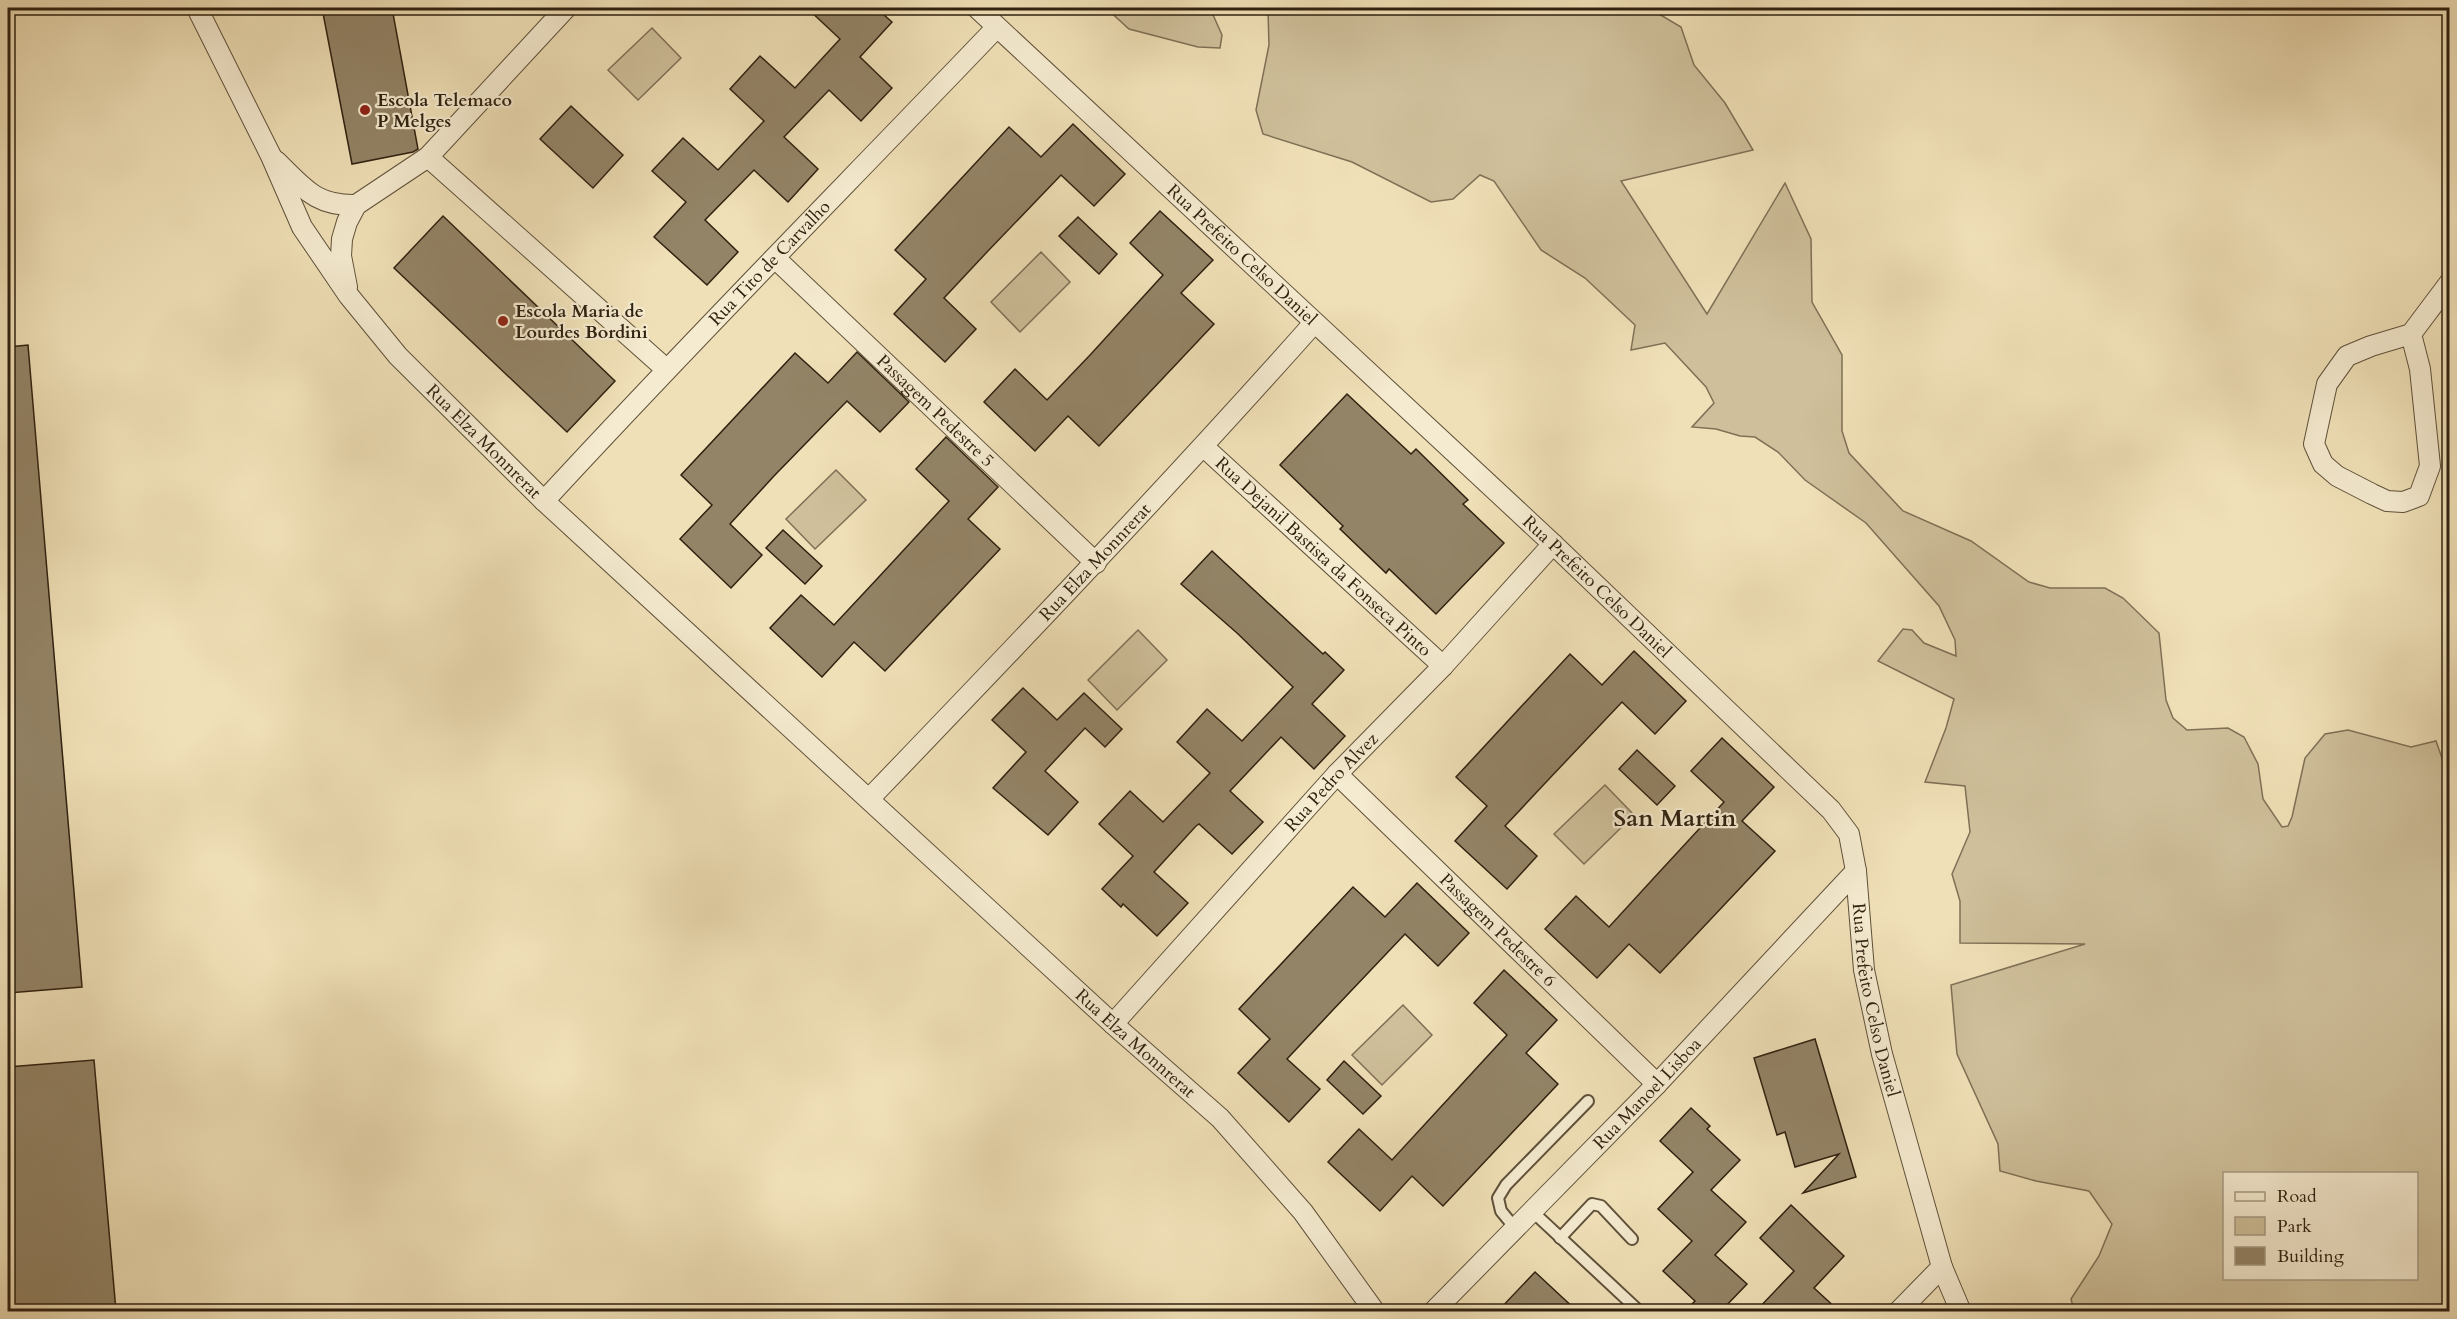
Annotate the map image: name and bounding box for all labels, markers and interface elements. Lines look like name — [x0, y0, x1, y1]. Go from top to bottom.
place label: Escola Telemaco P Melges — [377, 88, 512, 134]
marker: Escola Telemaco P Melges — [358, 103, 372, 117]
street label: Rua Prefeito Celso Daniel — [1161, 179, 1323, 332]
street label: Rua Tito de Carvalho — [703, 195, 836, 331]
place label: Escola Maria de Lourdes Bordini — [515, 299, 648, 345]
marker: Escola Maria de Lourdes Bordini — [496, 314, 510, 328]
street label: Passagem Pedestre 5 — [871, 349, 1000, 473]
street label: Rua Elza Monnrerat — [420, 379, 547, 505]
street label: Rua Dejanil Bastista da Fonseca Pinto — [1209, 451, 1437, 663]
street label: Rua Elza Monnrerat — [1034, 498, 1157, 627]
street label: Rua Prefeito Celso Daniel — [1517, 510, 1677, 664]
street label: Rua Pedro Alvez — [1279, 727, 1384, 837]
district label: San Martin — [1614, 802, 1737, 835]
street label: Passagem Pedestre 6 — [1434, 868, 1561, 993]
street label: Rua Prefeito Celso Daniel — [1846, 902, 1906, 1100]
street label: Rua Elza Monnrerat — [1069, 983, 1201, 1104]
street label: Rua Manoel Lisboa — [1588, 1032, 1707, 1155]
legend — [2223, 1172, 2418, 1280]
text: Road — [2277, 1184, 2317, 1209]
text: Park — [2277, 1214, 2312, 1239]
text: Building — [2277, 1244, 2345, 1269]

